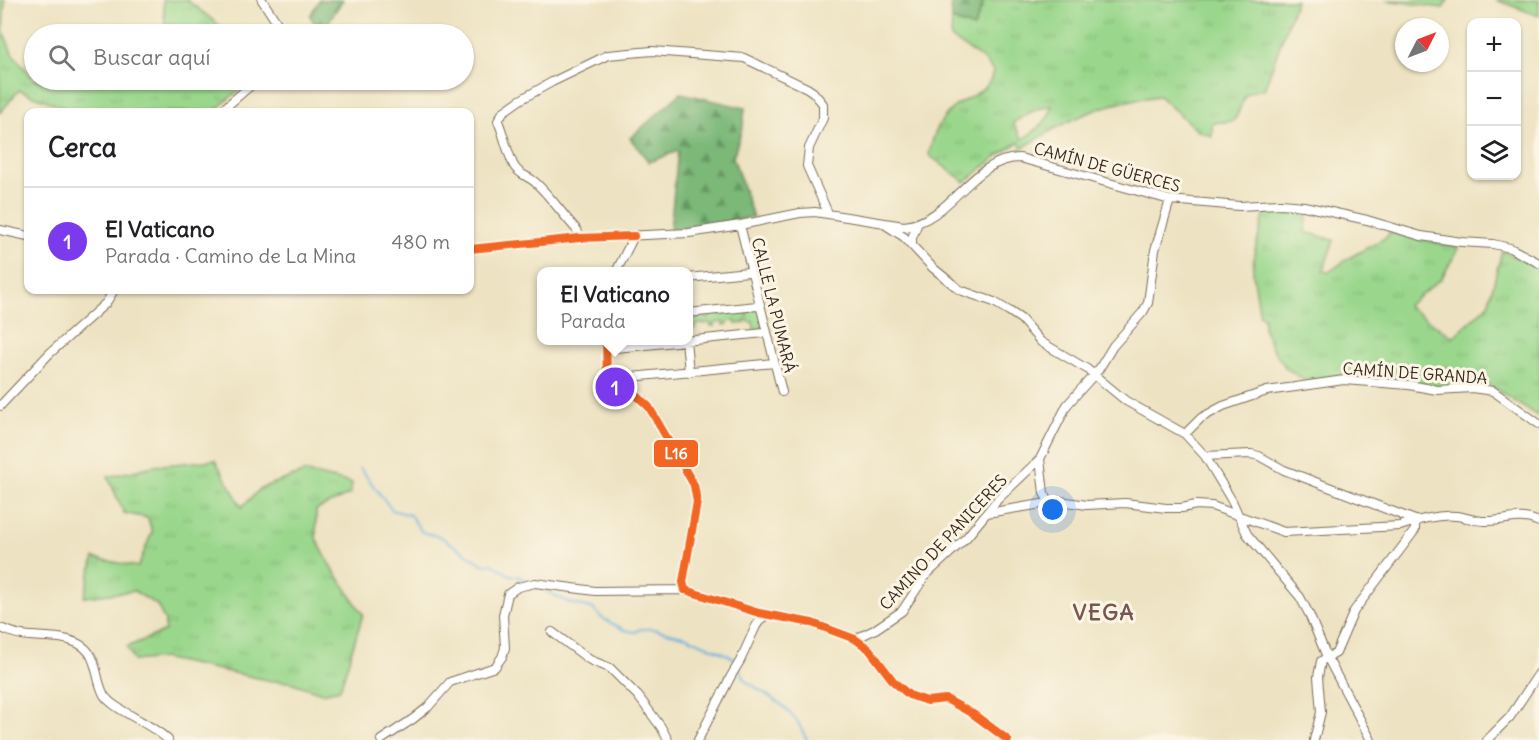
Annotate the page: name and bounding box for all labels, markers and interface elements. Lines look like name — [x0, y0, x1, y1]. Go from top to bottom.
north arrow — [1395, 18, 1449, 72]
map controls — [1467, 18, 1521, 180]
button: + — [1467, 18, 1521, 72]
search box — [24, 24, 474, 90]
icon: search — [45, 41, 78, 74]
text: Buscar aquí — [93, 43, 210, 71]
button: − — [1467, 72, 1521, 126]
button: layers — [1467, 126, 1521, 180]
text: Cerca — [48, 131, 117, 164]
street label: CAMÍN DE GÜERCES — [1032, 138, 1182, 196]
text: El Vaticano — [105, 215, 215, 243]
text: 1 — [64, 229, 71, 254]
text: 480 m — [391, 229, 450, 254]
street label: CALLE LA PUMARÁ — [748, 235, 800, 375]
text: Parada · Camino de La Mina — [105, 243, 356, 268]
popup — [537, 267, 693, 345]
text: El Vaticano — [560, 280, 670, 308]
text: Parada — [560, 308, 626, 333]
street label: CAMÍN DE GRANDA — [1342, 358, 1488, 388]
pin: 1 — [596, 364, 634, 410]
line badge: L16 — [653, 439, 699, 468]
text: L16 — [664, 443, 688, 463]
street label: CAMINO DE PANICERES — [875, 470, 1011, 614]
your location — [1038, 495, 1067, 524]
district label: VEGA — [1073, 598, 1135, 626]

